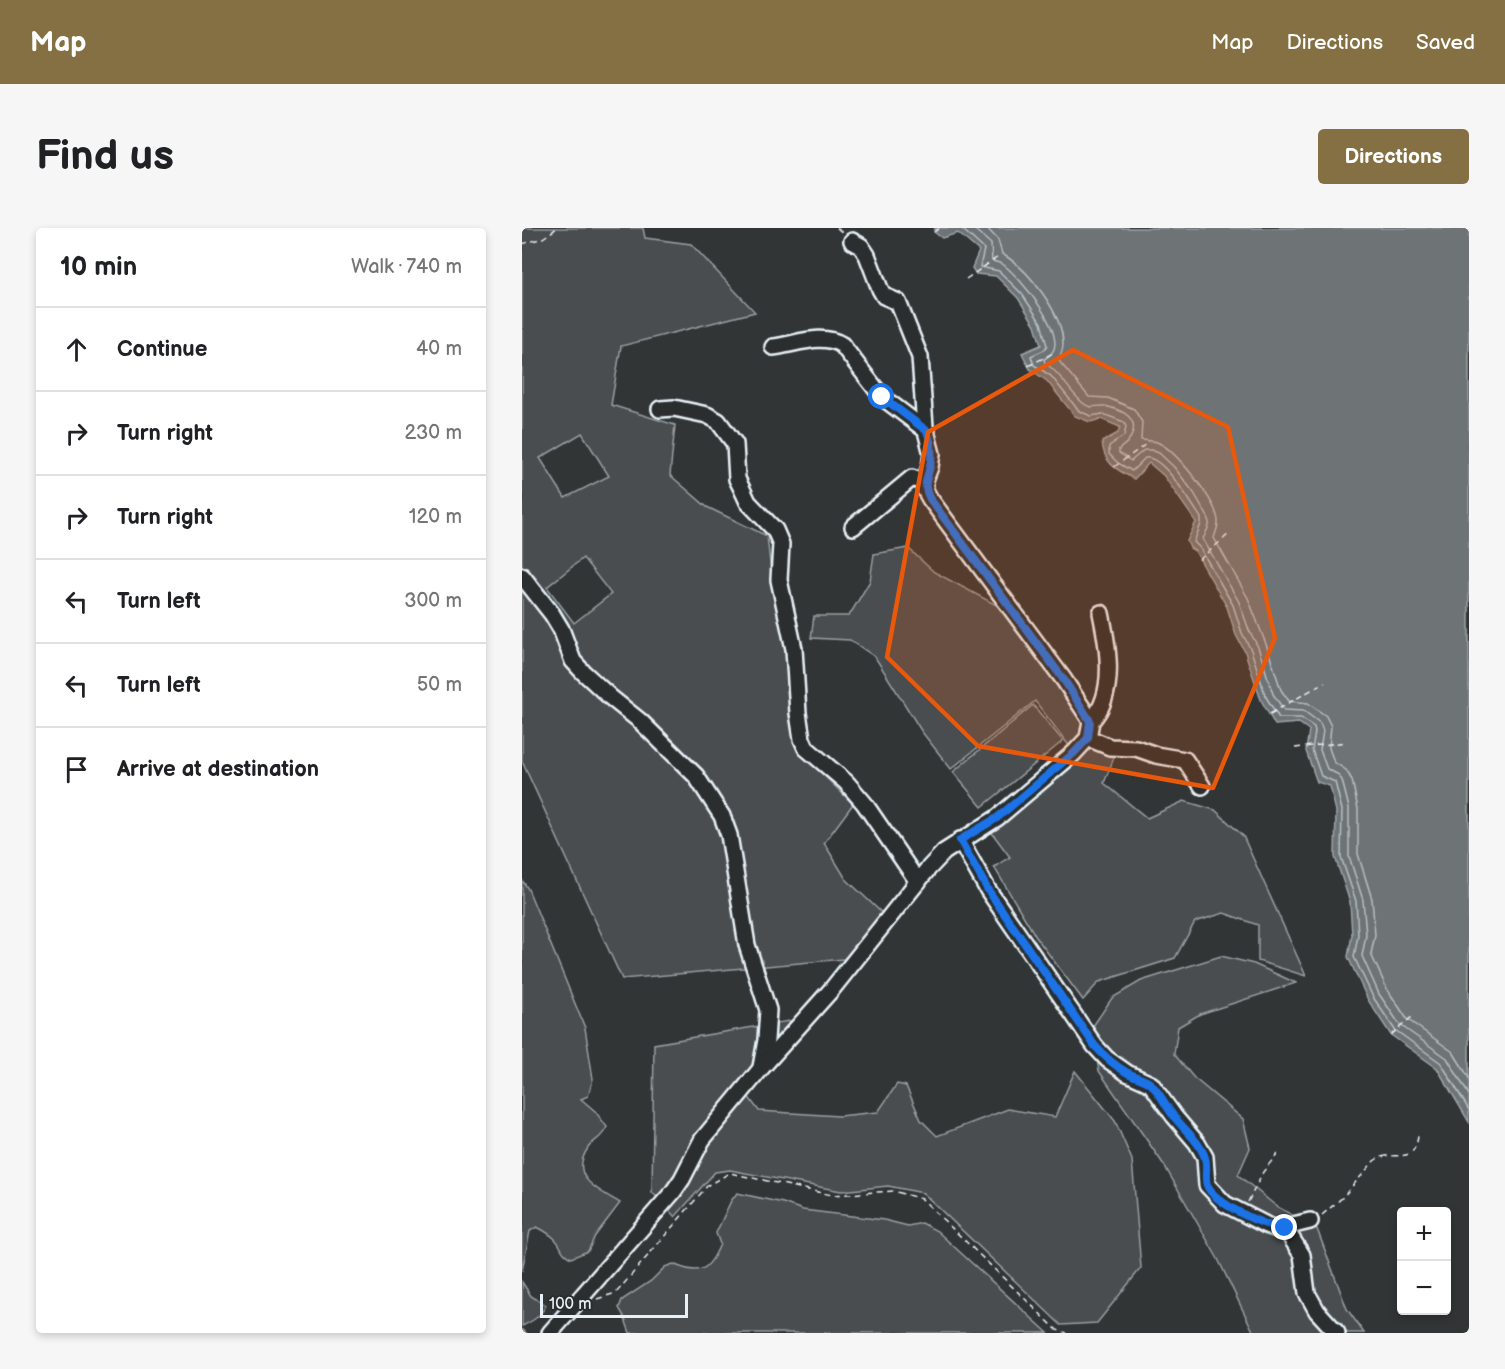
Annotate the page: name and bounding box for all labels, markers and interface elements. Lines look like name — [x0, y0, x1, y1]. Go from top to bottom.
text: Map — [30, 26, 86, 59]
text: Map — [1211, 30, 1254, 55]
text: Directions — [1287, 30, 1383, 55]
text: Saved — [1416, 30, 1475, 55]
button: Directions — [1318, 129, 1469, 184]
text: Find us — [36, 131, 174, 182]
text: 10 min — [60, 252, 137, 283]
text: Walk · 740 m — [351, 255, 462, 279]
icon: ahead — [60, 333, 93, 366]
text: Continue — [117, 336, 207, 363]
text: 40 m — [416, 337, 462, 361]
route start — [868, 383, 894, 409]
icon: right — [60, 417, 93, 450]
text: Turn right — [117, 420, 213, 447]
text: 230 m — [405, 421, 462, 445]
icon: right — [60, 501, 93, 534]
text: Turn right — [117, 504, 213, 531]
text: 120 m — [409, 505, 462, 529]
icon: left — [60, 585, 93, 618]
text: Turn left — [117, 588, 201, 615]
text: 300 m — [404, 589, 462, 613]
icon: left — [60, 669, 93, 702]
text: Turn left — [117, 672, 201, 699]
text: 50 m — [417, 673, 462, 697]
icon: arrive — [60, 753, 93, 786]
text: Arrive at destination — [117, 756, 319, 783]
map controls — [1397, 1207, 1451, 1315]
button: + — [1397, 1207, 1451, 1261]
route end — [1271, 1214, 1297, 1240]
button: − — [1397, 1261, 1451, 1315]
scale bar — [540, 1291, 688, 1318]
text: 100 m — [549, 1295, 592, 1314]

